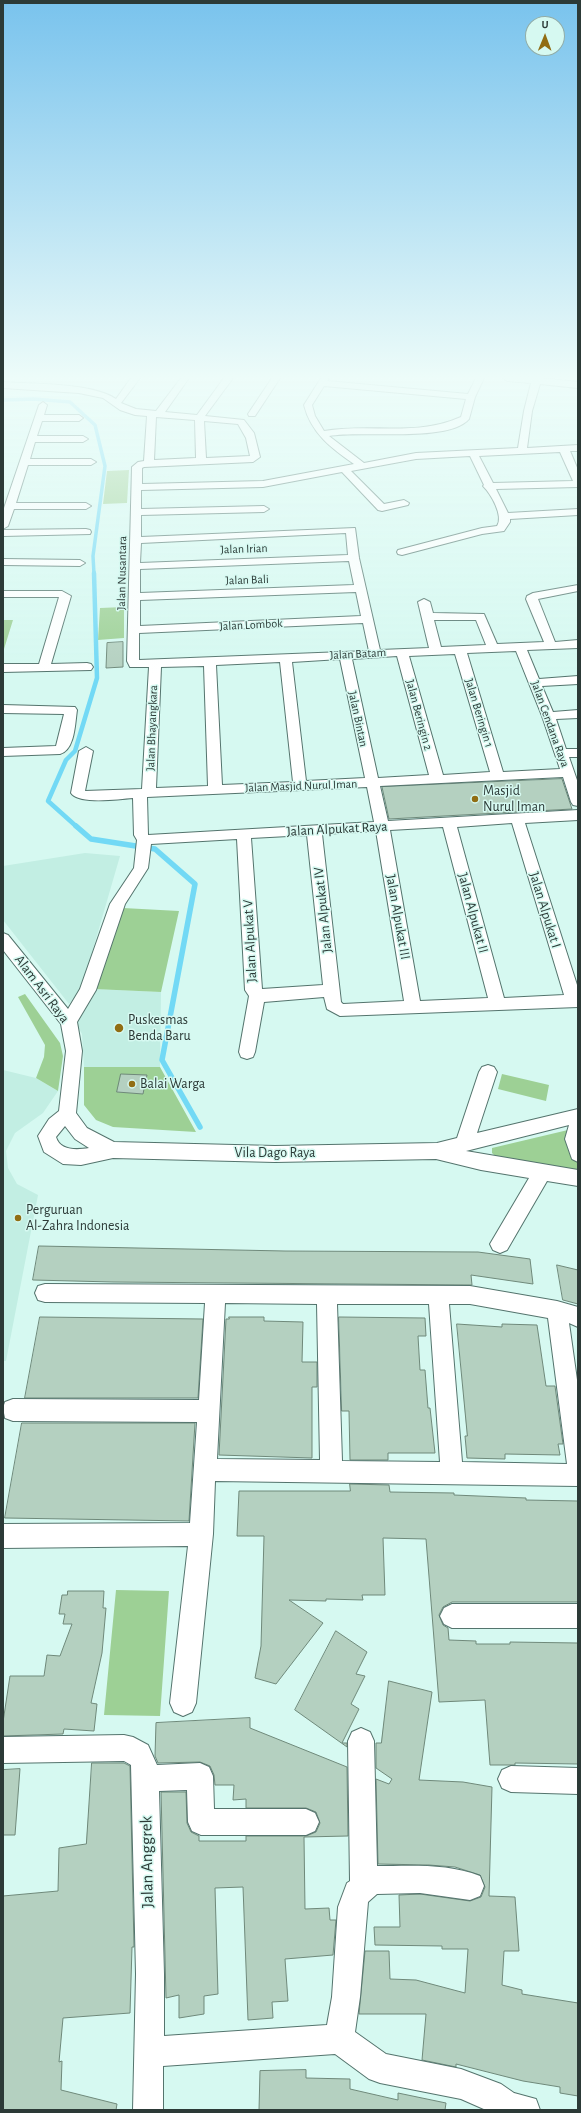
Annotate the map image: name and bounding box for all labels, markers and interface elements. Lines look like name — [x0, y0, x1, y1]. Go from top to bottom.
north arrow — [525, 16, 565, 56]
text: U — [542, 19, 549, 30]
street label: Jalan Nusantara — [114, 536, 130, 610]
street label: Jalan Irian — [220, 541, 268, 557]
street label: Jalan Bali — [225, 572, 269, 588]
street label: Jalan Lombok — [219, 616, 283, 634]
street label: Jalan Batam — [329, 645, 387, 663]
street label: Jalan Beringin 1 — [462, 677, 496, 749]
street label: Jalan Beringin 2 — [403, 678, 435, 752]
street label: Jalan Cendana Raya — [528, 679, 572, 769]
street label: Jalan Bhayangkara — [143, 685, 161, 771]
street label: Jalan Bintan — [345, 690, 371, 748]
street label: Jalan Masjid Nurul Iman — [245, 777, 357, 795]
place label: Masjid Nurul Iman — [483, 783, 545, 816]
marker: Masjid Nurul Iman — [470, 794, 480, 804]
street label: Jalan Alpukat Raya — [286, 818, 388, 840]
street label: Jalan Alpukat IV — [310, 866, 336, 954]
street label: Jalan Alpukat I — [525, 870, 565, 950]
street label: Jalan Alpukat II — [454, 871, 492, 955]
street label: Jalan Alpukat III — [382, 873, 414, 961]
street label: Jalan Alpukat V — [239, 899, 261, 983]
street label: Alam Asri Raya — [11, 952, 73, 1026]
place label: Puskesmas Benda Baru — [128, 1012, 191, 1044]
marker: Puskesmas Benda Baru — [113, 1022, 125, 1034]
place label: Balai Warga — [140, 1076, 205, 1092]
marker: Balai Warga — [127, 1079, 137, 1089]
street label: Vila Dago Raya — [234, 1145, 316, 1161]
place label: Perguruan Al-Zahra Indonesia — [26, 1202, 130, 1234]
marker: Perguruan Al-Zahra Indonesia — [13, 1213, 23, 1223]
street label: Jalan Anggrek — [136, 1816, 158, 1908]

